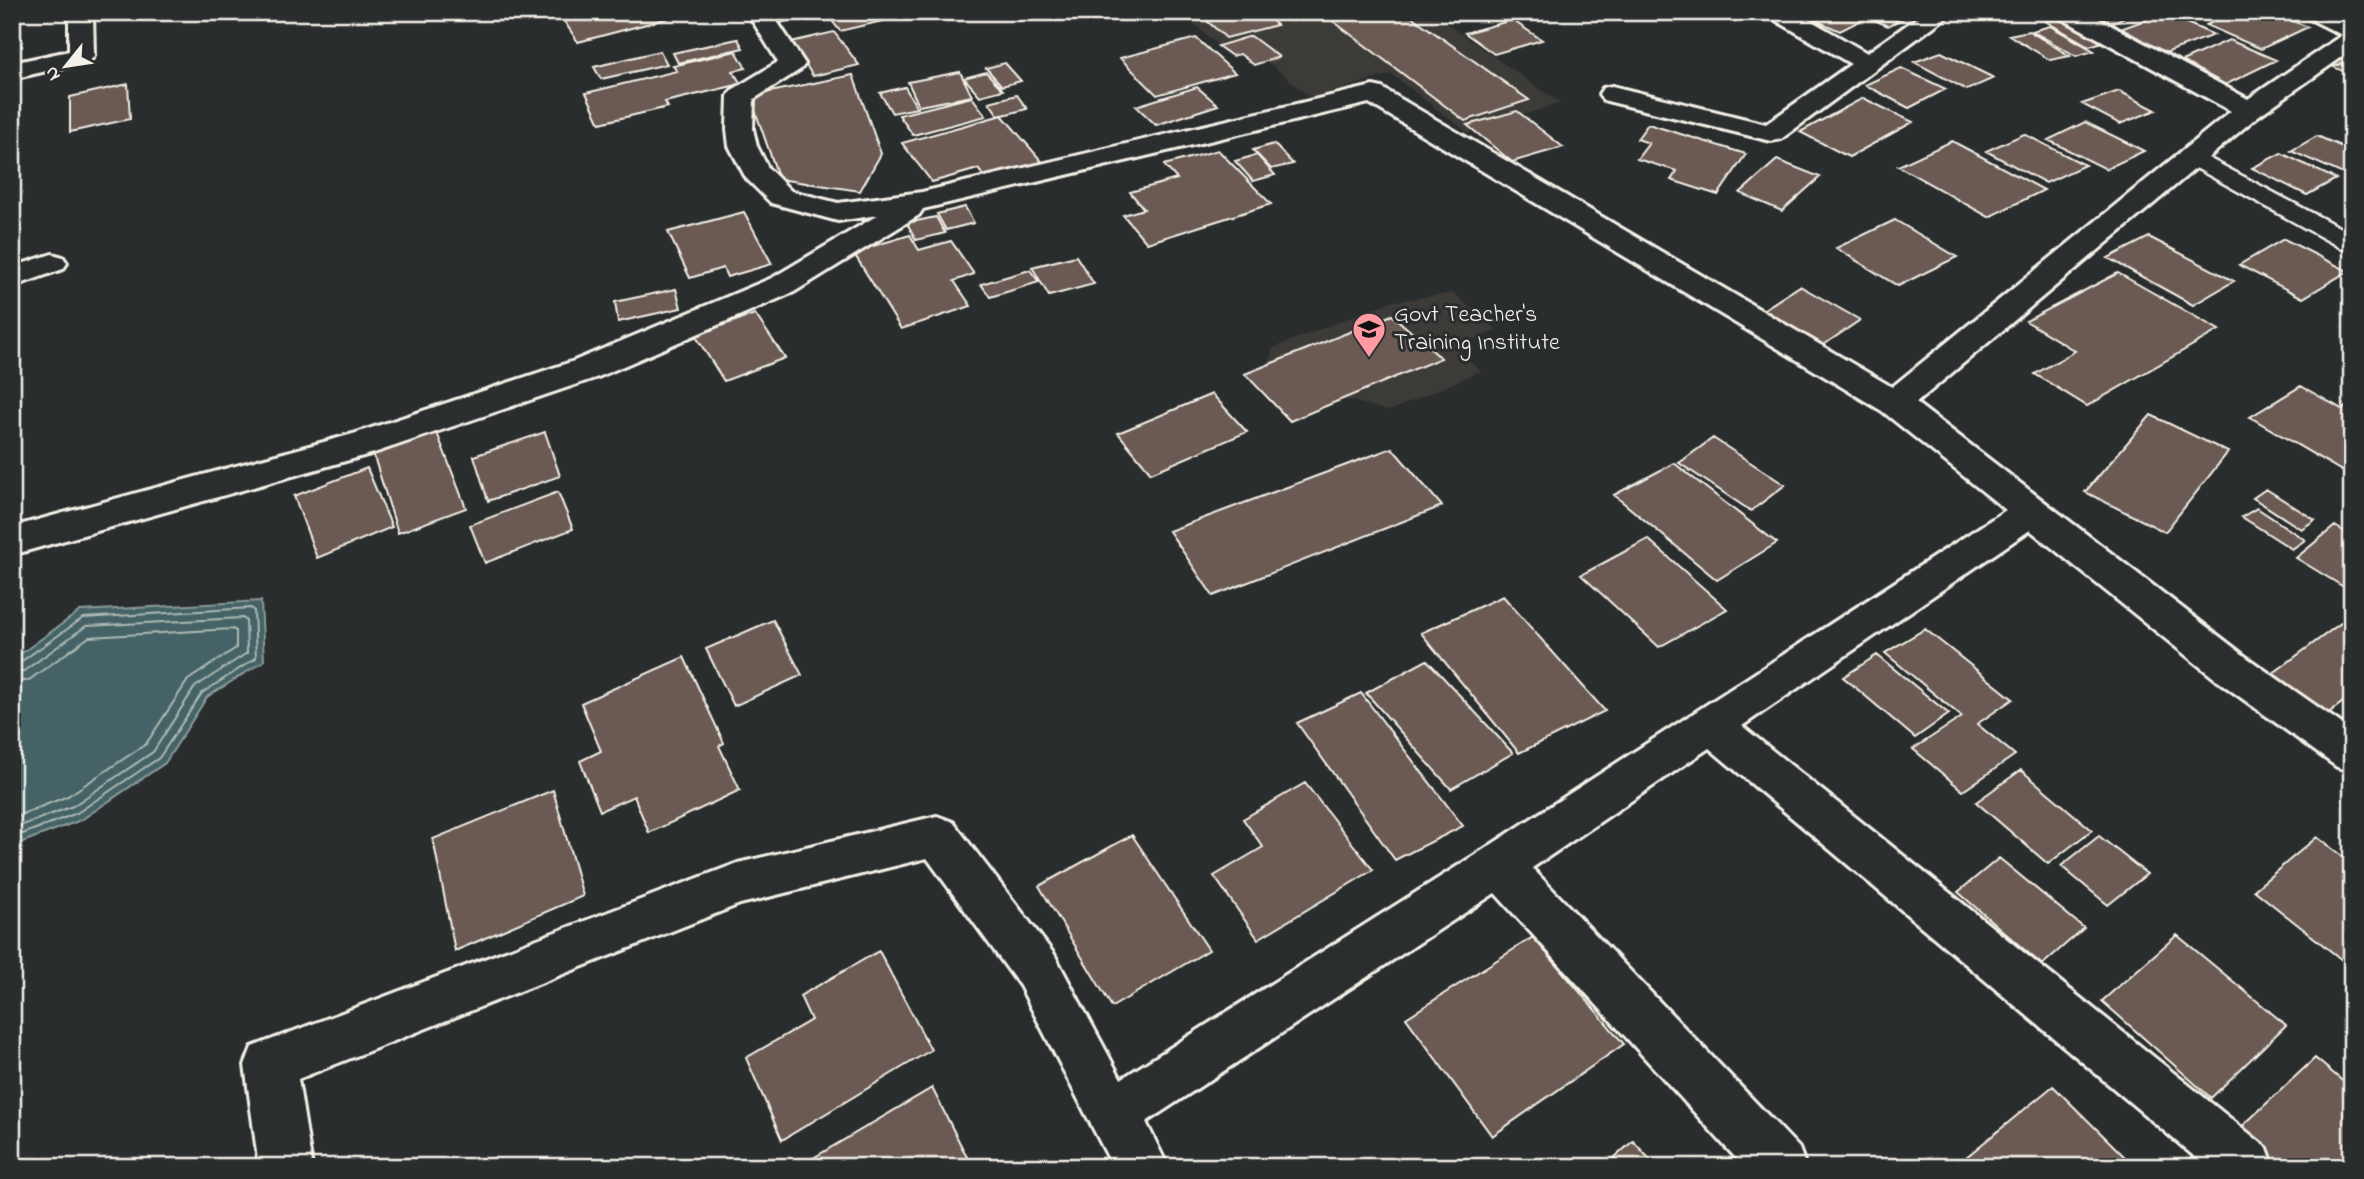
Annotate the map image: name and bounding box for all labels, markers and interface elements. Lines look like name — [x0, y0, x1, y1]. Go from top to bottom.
north arrow — [32, 32, 102, 102]
text: N — [38, 61, 68, 86]
place label: Govt Teacher's Training Institute — [1394, 298, 1560, 361]
school or university icon: Govt Teacher's Training Institute — [1350, 310, 1388, 359]

